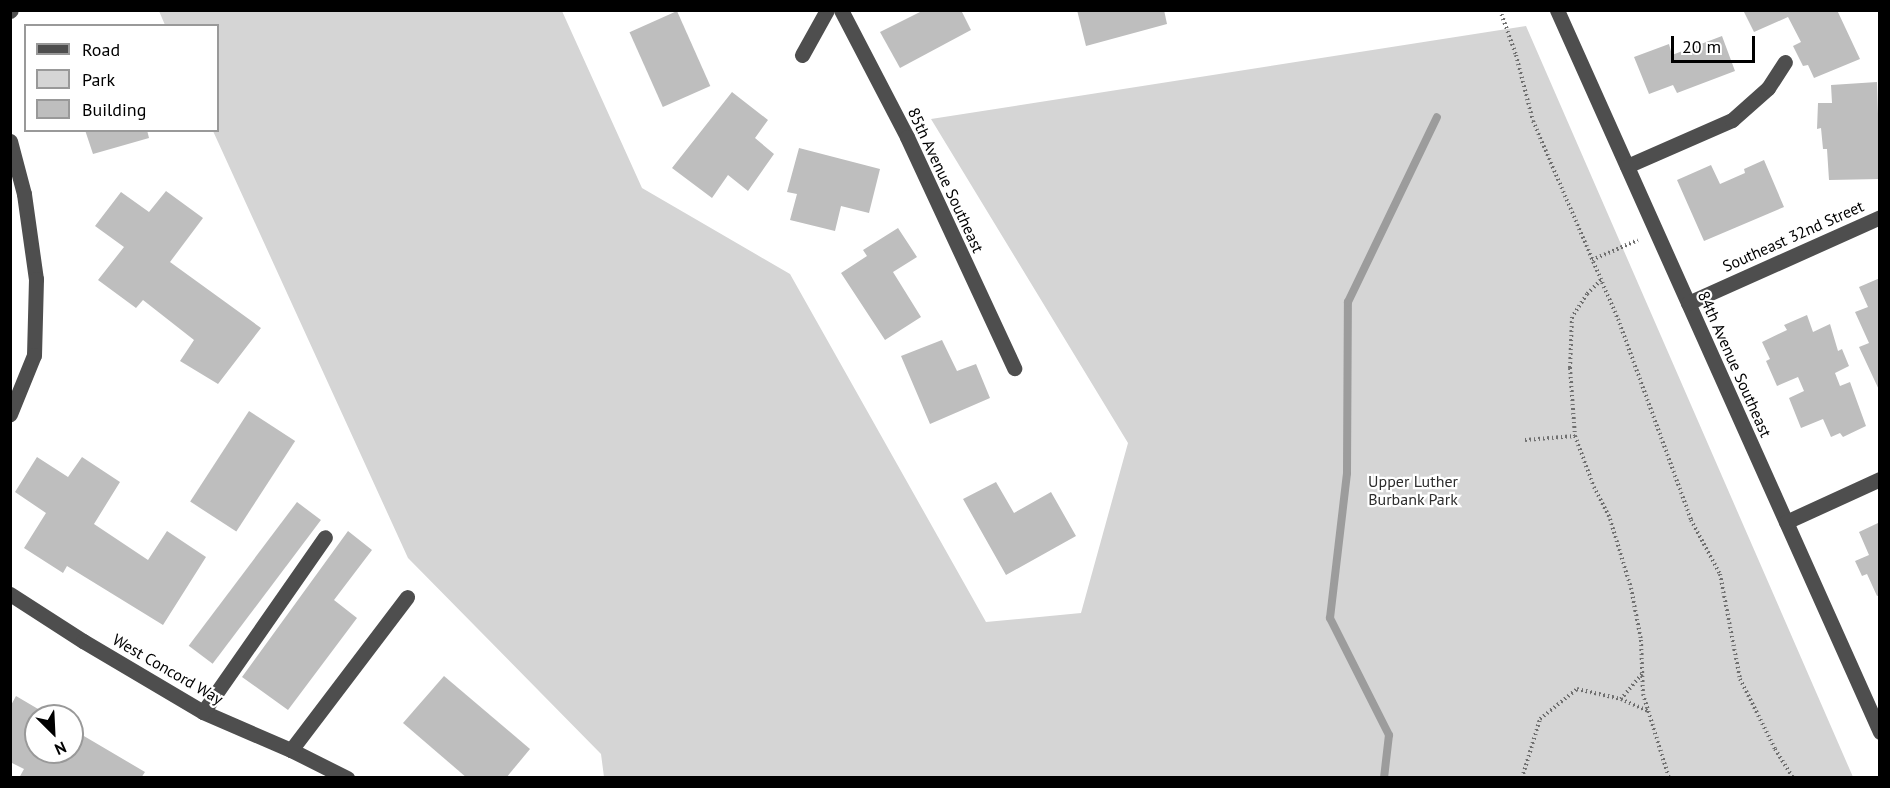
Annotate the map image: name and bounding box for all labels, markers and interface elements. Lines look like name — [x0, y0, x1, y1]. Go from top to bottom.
legend — [24, 24, 219, 132]
scale bar — [1674, 24, 1758, 62]
text: 20 m — [1682, 35, 1721, 58]
text: Road — [82, 38, 120, 61]
text: Park — [82, 68, 115, 91]
text: Building — [82, 98, 146, 121]
street label: 85th Avenue Southeast — [904, 104, 988, 256]
street label: Southeast 32nd Street — [1720, 196, 1866, 276]
street label: 84th Avenue Southeast — [1694, 288, 1776, 440]
park label: Upper Luther Burbank Park — [1368, 471, 1458, 509]
street label: West Concord Way — [109, 629, 227, 709]
north arrow — [24, 704, 84, 764]
text: N — [52, 737, 69, 760]

